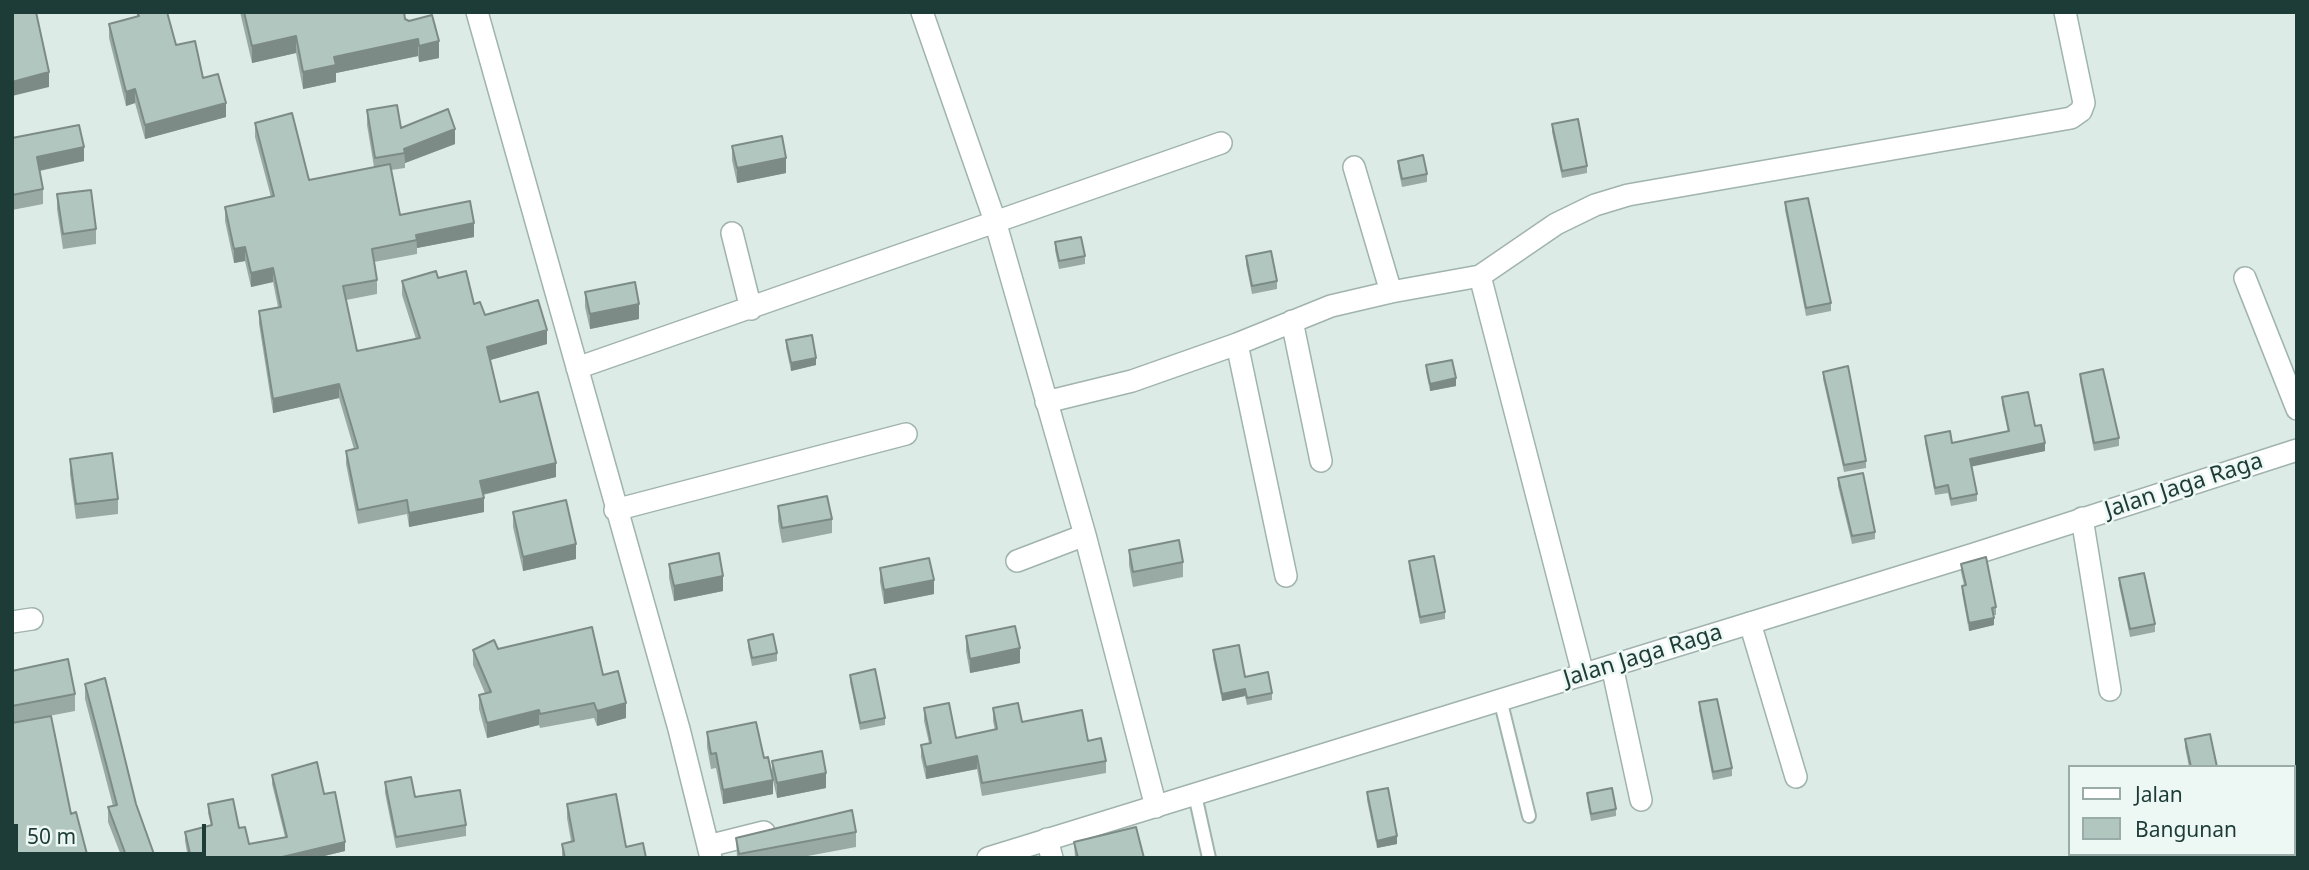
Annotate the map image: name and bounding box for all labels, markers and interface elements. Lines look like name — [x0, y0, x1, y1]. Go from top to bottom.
street label: Jalan Jaga Raga — [2101, 447, 2267, 525]
street label: Jalan Jaga Raga — [1560, 619, 1726, 693]
legend — [2068, 765, 2295, 856]
text: Jalan — [2135, 780, 2183, 808]
scale bar — [18, 810, 210, 854]
text: Bangunan — [2135, 815, 2237, 843]
text: 50 m — [27, 822, 76, 850]

